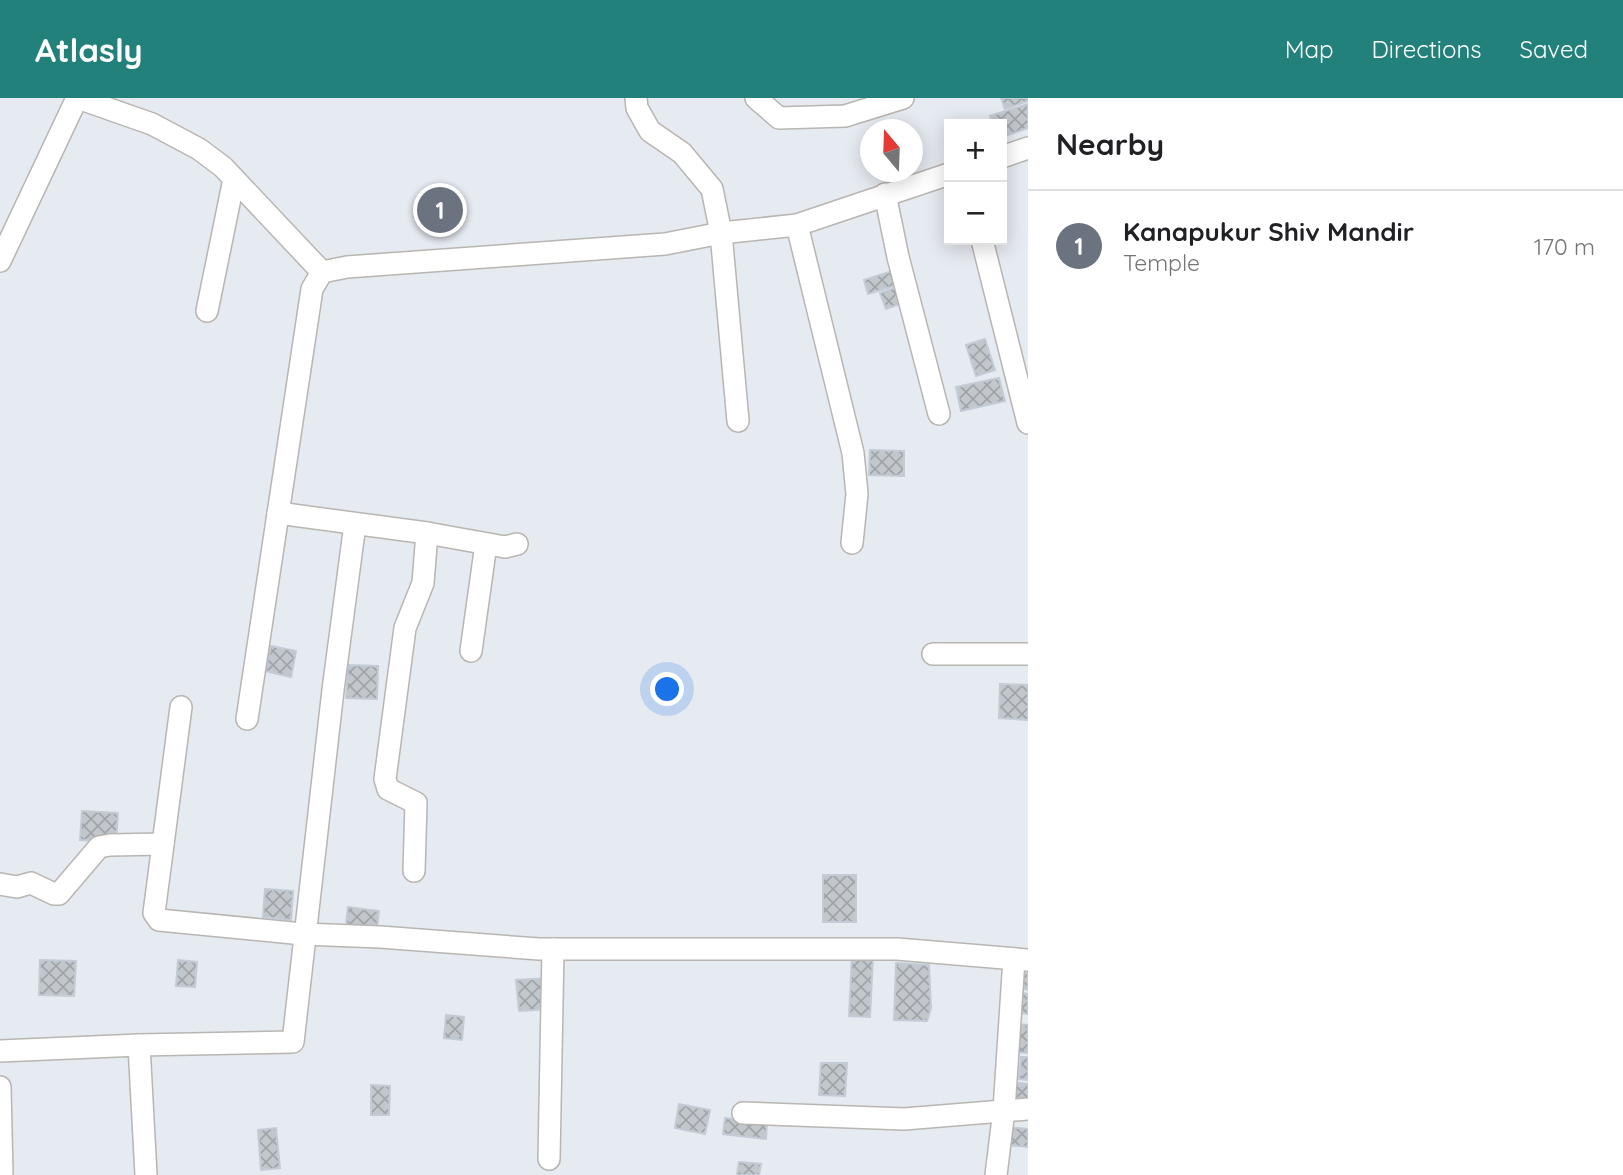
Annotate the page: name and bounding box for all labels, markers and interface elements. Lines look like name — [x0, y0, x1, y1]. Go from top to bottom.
text: Atlasly — [35, 29, 143, 70]
text: Map — [1285, 34, 1334, 64]
text: Directions — [1372, 34, 1482, 64]
text: Saved — [1520, 34, 1588, 64]
north arrow — [860, 119, 923, 182]
map controls — [944, 119, 1007, 245]
button: + — [944, 119, 1007, 182]
text: Nearby — [1056, 125, 1164, 163]
button: − — [944, 182, 1007, 245]
pin: 1 — [417, 184, 463, 236]
text: Kanapukur Shiv Mandir — [1123, 215, 1414, 248]
text: 1 — [1075, 232, 1083, 261]
text: 170 m — [1534, 232, 1595, 261]
text: Temple — [1123, 248, 1200, 277]
your location — [650, 672, 684, 706]

